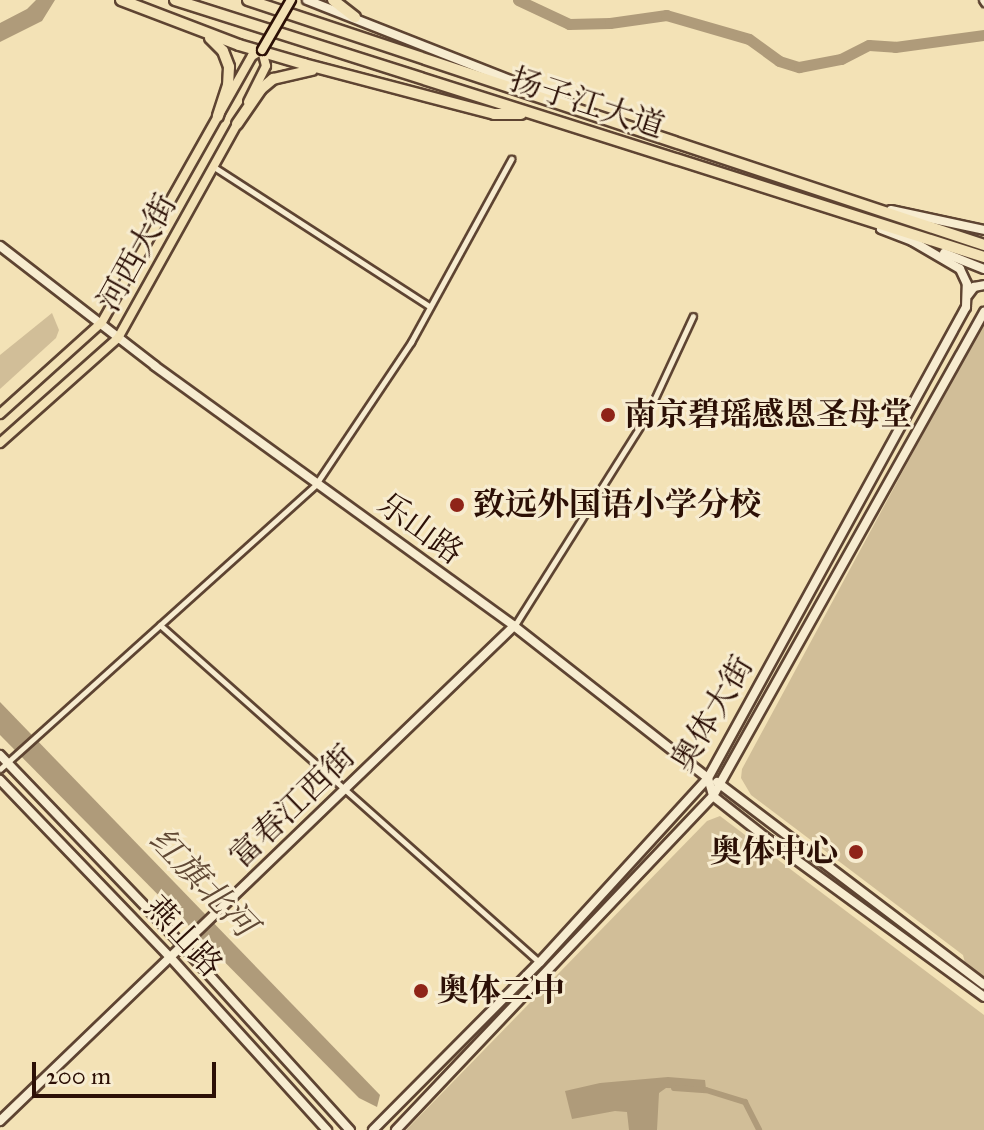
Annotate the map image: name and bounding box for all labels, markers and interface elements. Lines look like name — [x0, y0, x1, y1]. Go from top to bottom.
street label: 扬子江大道 — [505, 61, 669, 147]
street label: 河西大街 — [90, 188, 186, 318]
place label: 南京碧瑶感恩圣母堂 — [624, 396, 912, 434]
marker: 南京碧瑶感恩圣母堂 — [599, 406, 617, 424]
street label: 乐山路 — [370, 485, 470, 573]
place label: 致远外国语小学分校 — [473, 486, 761, 524]
marker: 致远外国语小学分校 — [448, 496, 466, 514]
street label: 奥体大街 — [664, 649, 762, 779]
street label: 富春江西街 — [222, 738, 364, 876]
water label: 红旗北河 — [141, 819, 265, 945]
place label: 奥体中心 — [710, 833, 838, 871]
marker: 奥体中心 — [845, 841, 867, 863]
street label: 燕山路 — [136, 889, 230, 985]
place label: 奥体二中 — [437, 972, 565, 1010]
marker: 奥体二中 — [412, 982, 430, 1000]
scale bar — [36, 1046, 220, 1096]
text: 200 m — [46, 1061, 111, 1091]

